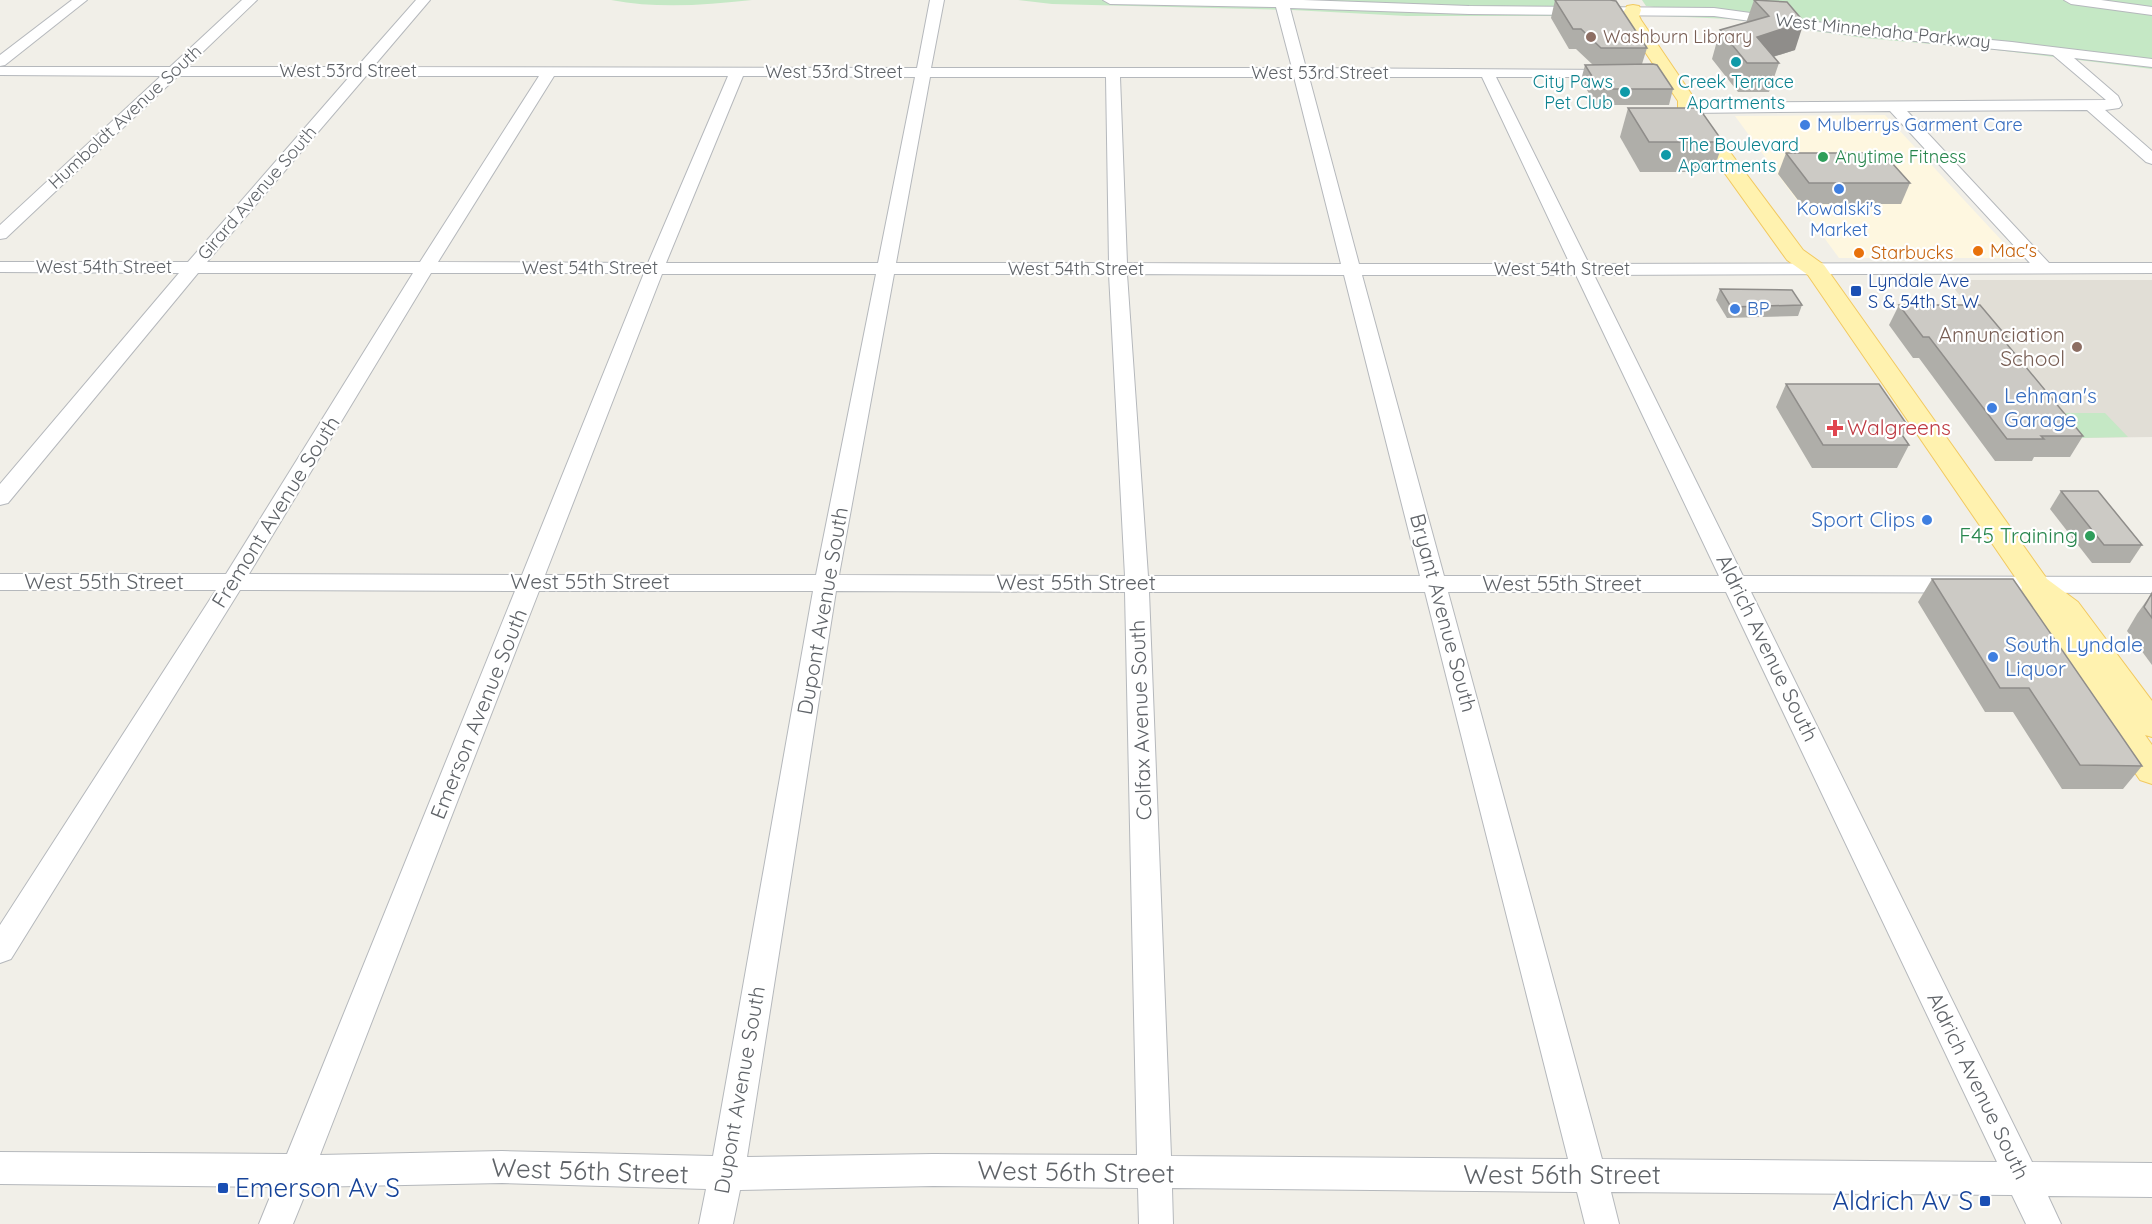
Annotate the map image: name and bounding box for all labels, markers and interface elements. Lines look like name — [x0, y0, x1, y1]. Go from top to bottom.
street label: West Minnehaha Parkway — [1774, 8, 1992, 53]
place label: Washburn Library — [1603, 25, 1752, 48]
marker: Washburn Library — [1584, 30, 1598, 44]
street label: Humboldt Avenue South — [43, 40, 206, 194]
marker: Creek Terrace Apartments — [1729, 55, 1743, 69]
street label: West 53rd Street — [279, 59, 417, 82]
street label: West 53rd Street — [765, 60, 903, 83]
street label: West 53rd Street — [1251, 61, 1389, 84]
place label: City Paws Pet Club — [1533, 70, 1613, 114]
place label: Creek Terrace Apartments — [1678, 70, 1794, 114]
marker: City Paws Pet Club — [1618, 85, 1632, 99]
place label: Mulberrys Garment Care — [1817, 113, 2023, 136]
marker: Mulberrys Garment Care — [1798, 118, 1812, 132]
street label: Girard Avenue South — [192, 121, 321, 265]
place label: The Boulevard Apartments — [1678, 133, 1799, 177]
place label: Anytime Fitness — [1835, 145, 1966, 168]
marker: The Boulevard Apartments — [1659, 148, 1673, 162]
marker: Anytime Fitness — [1816, 150, 1830, 164]
marker: Kowalski's Market — [1832, 182, 1846, 196]
place label: Kowalski's Market — [1796, 197, 1882, 241]
place label: Mac's — [1990, 239, 2037, 262]
place label: Starbucks — [1871, 241, 1954, 264]
marker: Mac's — [1971, 244, 1985, 258]
marker: Starbucks — [1852, 246, 1866, 260]
street label: West 54th Street — [36, 255, 172, 278]
street label: West 54th Street — [522, 256, 658, 279]
street label: West 54th Street — [1008, 257, 1144, 280]
street label: West 54th Street — [1494, 257, 1630, 280]
place label: Lyndale Ave S & 54th St W — [1868, 269, 1979, 313]
marker: Lyndale Ave S & 54th St W — [1849, 284, 1863, 298]
place label: BP — [1747, 297, 1769, 320]
marker: BP — [1728, 302, 1742, 316]
place label: Annunciation School — [1939, 321, 2065, 371]
marker: Annunciation School — [2070, 340, 2084, 354]
place label: Lehman's Garage — [2004, 382, 2097, 432]
marker: Lehman's Garage — [1985, 401, 1999, 415]
street label: Fremont Avenue South — [206, 411, 345, 612]
place label: Walgreens — [1847, 414, 1951, 440]
marker: Walgreens — [1828, 421, 1842, 435]
street label: Dupont Avenue South — [791, 505, 853, 717]
place label: Sport Clips — [1811, 506, 1915, 532]
street label: Bryant Avenue South — [1405, 511, 1483, 715]
marker: Sport Clips — [1920, 513, 1934, 527]
place label: F45 Training — [1959, 522, 2078, 548]
marker: F45 Training — [2083, 529, 2097, 543]
street label: Aldrich Avenue South — [1711, 550, 1825, 745]
street label: West 55th Street — [24, 568, 184, 594]
street label: West 55th Street — [510, 568, 670, 594]
street label: West 55th Street — [996, 569, 1156, 595]
street label: West 55th Street — [1482, 570, 1642, 596]
street label: Emerson Avenue South — [424, 605, 532, 823]
street label: Colfax Avenue South — [1124, 619, 1156, 821]
place label: South Lyndale Liquor — [2005, 631, 2143, 681]
marker: South Lyndale Liquor — [1986, 650, 2000, 664]
street label: Dupont Avenue South — [708, 984, 770, 1196]
street label: Aldrich Avenue South — [1922, 988, 2036, 1183]
street label: West 56th Street — [491, 1151, 689, 1190]
street label: West 56th Street — [977, 1153, 1175, 1190]
street label: West 56th Street — [1463, 1158, 1661, 1191]
place label: Emerson Av S — [235, 1171, 400, 1204]
marker: Emerson Av S — [216, 1181, 230, 1195]
place label: Aldrich Av S — [1832, 1184, 1973, 1217]
marker: Aldrich Av S — [1978, 1194, 1992, 1208]

